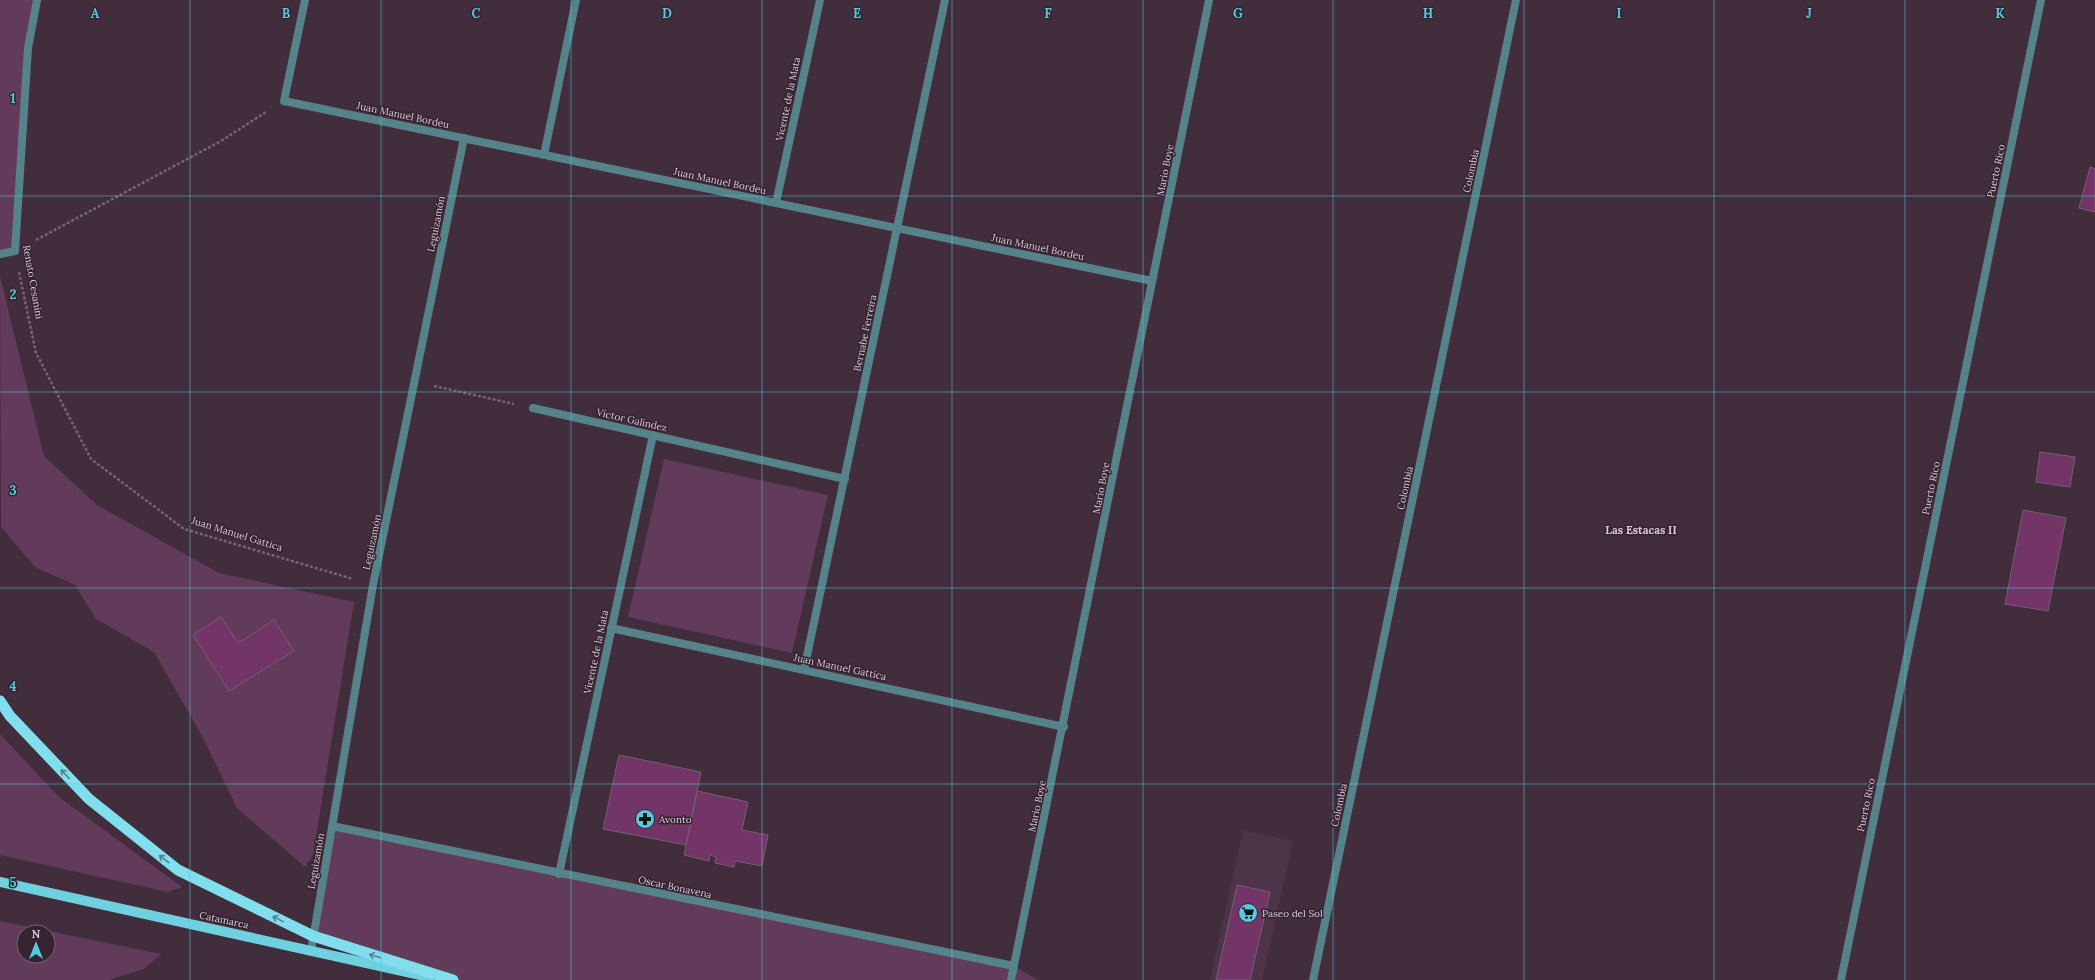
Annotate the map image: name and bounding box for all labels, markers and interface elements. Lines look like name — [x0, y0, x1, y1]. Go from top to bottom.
text: A — [91, 5, 100, 22]
text: B — [282, 5, 291, 22]
text: C — [472, 5, 481, 22]
text: D — [662, 5, 672, 22]
text: E — [853, 5, 861, 22]
text: F — [1044, 5, 1052, 22]
text: G — [1233, 5, 1243, 22]
text: H — [1423, 5, 1433, 22]
text: I — [1616, 5, 1622, 22]
text: J — [1806, 5, 1812, 22]
text: K — [1995, 5, 2005, 22]
street label: Vicente de la Mata — [773, 56, 803, 143]
text: 1 — [10, 90, 16, 107]
street label: Juan Manuel Bordeu — [354, 99, 451, 131]
street label: Mario Boye — [1154, 142, 1177, 197]
street label: Puerto Rico — [1984, 143, 2008, 199]
street label: Colombia — [1460, 148, 1482, 194]
street label: Juan Manuel Bordeu — [671, 165, 768, 197]
street label: Leguizamón — [424, 195, 448, 253]
street label: Juan Manuel Bordeu — [989, 231, 1086, 263]
street label: Renato Cesanini — [20, 244, 46, 320]
text: 2 — [10, 286, 17, 303]
street label: Bernabe Ferreira — [851, 293, 879, 373]
street label: Víctor Galíndez — [594, 405, 669, 434]
street label: Mario Boye — [1090, 460, 1113, 515]
street label: Puerto Rico — [1919, 460, 1943, 516]
street label: Colombia — [1394, 465, 1416, 511]
text: 3 — [9, 482, 17, 499]
street label: Leguizamón — [360, 513, 384, 571]
street label: Juan Manuel Gattica — [189, 514, 284, 554]
district label: Las Estacas II — [1605, 523, 1677, 537]
street label: Vicente de la Mata — [581, 609, 611, 696]
street label: Juan Manuel Gattica — [791, 651, 888, 683]
text: 4 — [9, 678, 17, 695]
one-way arrow — [61, 769, 70, 779]
street label: Puerto Rico — [1854, 777, 1878, 833]
street label: Mario Boye — [1025, 778, 1049, 833]
street label: Colombia — [1328, 782, 1350, 828]
pharmacy icon: Avonto — [634, 808, 656, 830]
place label: Avonto — [658, 813, 692, 826]
street label: Leguizamón — [305, 832, 327, 890]
one-way arrow — [158, 854, 169, 863]
street label: Oscar Bonavena — [637, 873, 713, 901]
text: 5 — [9, 874, 17, 891]
supermarket icon: Paseo del Sol — [1237, 902, 1259, 924]
place label: Paseo del Sol — [1262, 907, 1323, 920]
street label: Catamarca — [198, 908, 250, 932]
one-way arrow — [273, 915, 285, 922]
north arrow — [16, 924, 56, 964]
text: N — [32, 927, 41, 941]
one-way arrow — [369, 952, 382, 959]

